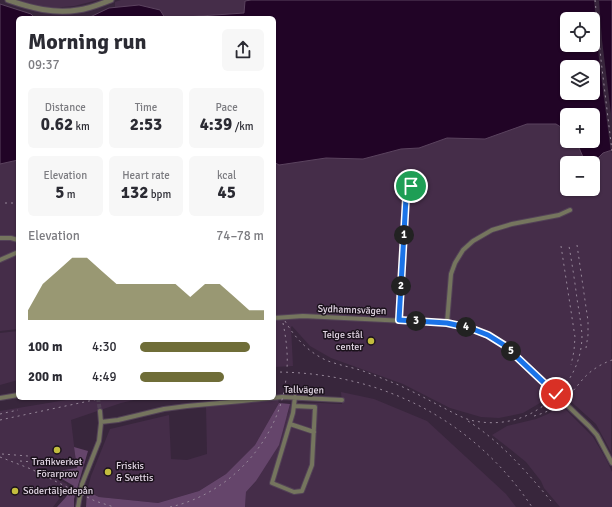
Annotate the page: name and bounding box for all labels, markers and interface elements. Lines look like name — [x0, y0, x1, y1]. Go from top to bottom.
map controls — [560, 12, 600, 196]
button: locate — [560, 12, 600, 52]
text: Morning run — [28, 28, 147, 55]
button: share — [222, 29, 264, 71]
text: 09:37 — [28, 57, 60, 73]
button: layers — [560, 60, 600, 100]
text: Distance — [45, 101, 86, 114]
text: Time — [135, 101, 157, 114]
text: Pace — [216, 101, 238, 114]
button: + — [560, 108, 600, 148]
text: 0.62 — [41, 114, 73, 135]
text: 2:53 — [130, 114, 162, 135]
text: 4:39 — [200, 114, 232, 135]
text: km — [73, 120, 90, 133]
text: /km — [232, 120, 254, 133]
button: − — [560, 156, 600, 196]
text: Elevation — [43, 169, 87, 182]
text: Heart rate — [122, 169, 170, 182]
text: kcal — [217, 169, 236, 182]
pin — [394, 169, 428, 203]
icon: arrive — [400, 175, 422, 197]
text: 5 — [55, 182, 64, 203]
text: 132 — [121, 182, 148, 203]
text: 45 — [217, 182, 236, 203]
text: m — [64, 188, 76, 201]
text: bpm — [148, 188, 171, 201]
pin: 1 — [394, 225, 414, 245]
text: Elevation — [28, 228, 80, 244]
text: 74–78 m — [216, 228, 264, 244]
text: 1 — [401, 228, 407, 241]
pin: 2 — [391, 276, 411, 296]
text: 2 — [398, 279, 404, 292]
street label: Sydhamnsvägen — [317, 303, 387, 317]
pin: 3 — [406, 311, 426, 331]
text: 3 — [413, 314, 419, 327]
pin: 4 — [456, 317, 476, 337]
text: 4 — [463, 320, 469, 333]
place label: Telge stål center — [323, 329, 363, 353]
marker: Telge stål center — [366, 336, 376, 346]
text: 100 m — [28, 339, 62, 355]
text: 4:30 — [92, 339, 117, 355]
pin: 5 — [501, 341, 521, 361]
text: 5 — [508, 344, 514, 357]
text: 200 m — [28, 369, 62, 385]
text: 4:49 — [92, 369, 117, 385]
pin — [539, 377, 573, 411]
icon: check — [545, 383, 567, 405]
street label: Tallvägen — [284, 384, 324, 396]
marker: Trafikverket Förarprov — [52, 445, 62, 455]
place label: Trafikverket Förarprov — [32, 456, 83, 480]
place label: Friskis & Svettis — [116, 460, 154, 484]
marker: Friskis & Svettis — [103, 467, 113, 477]
place label: Södertäljedepån — [23, 485, 93, 497]
marker: Södertäljedepån — [10, 486, 20, 496]

